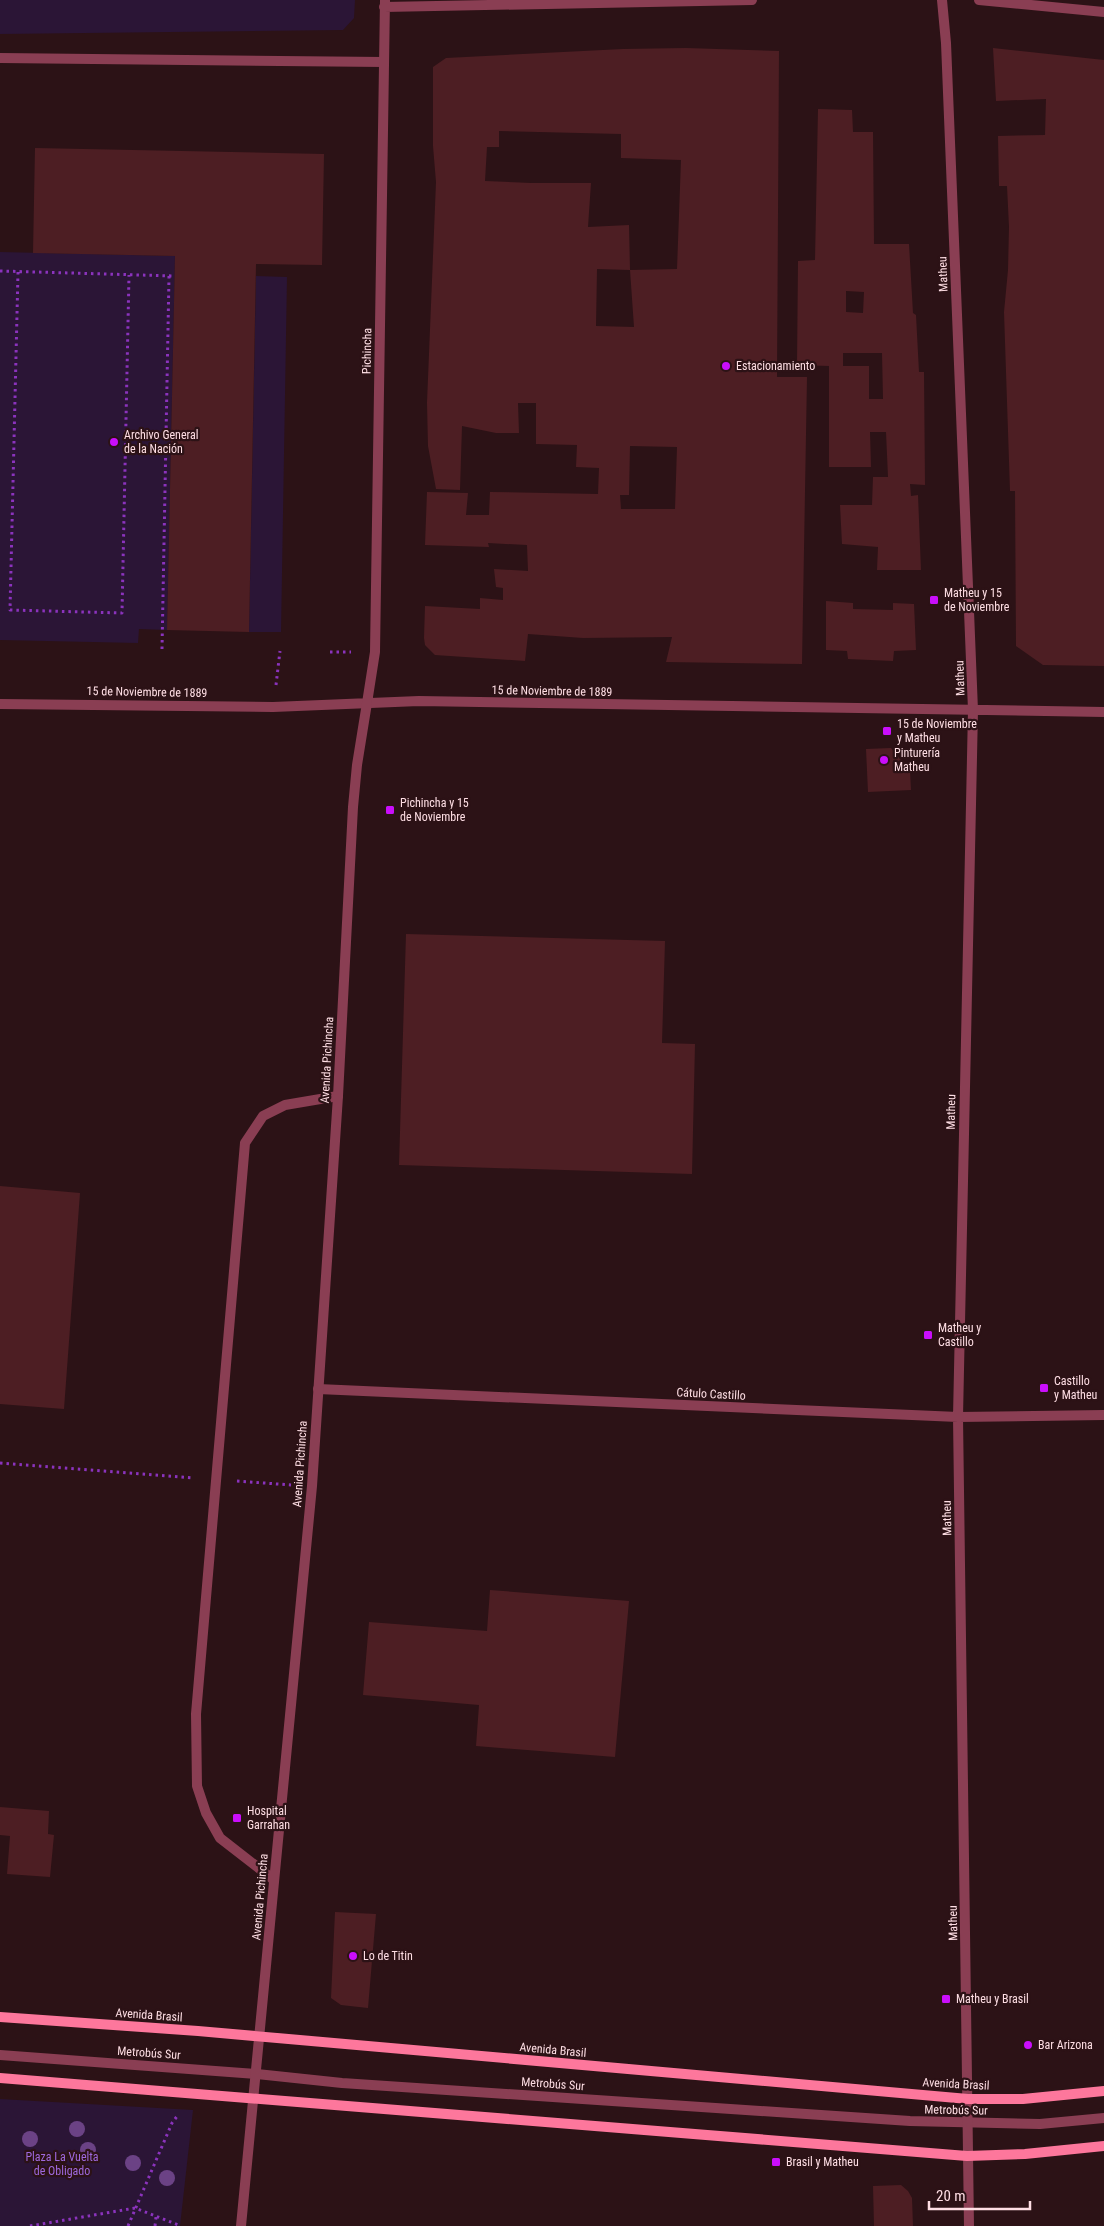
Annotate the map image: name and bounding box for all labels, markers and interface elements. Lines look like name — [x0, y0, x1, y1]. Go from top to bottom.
street label: Matheu — [935, 256, 951, 292]
street label: Pichincha — [360, 327, 374, 374]
place label: Estacionamiento — [736, 359, 815, 373]
marker: Estacionamiento — [720, 360, 732, 372]
place label: Archivo General de la Nación — [124, 428, 198, 456]
marker: Archivo General de la Nación — [108, 436, 120, 448]
place label: Matheu y 15 de Noviembre — [944, 586, 1010, 614]
marker: Matheu y 15 de Noviembre — [928, 594, 940, 606]
street label: Matheu — [952, 660, 968, 696]
street label: 15 de Noviembre de 1889 — [492, 683, 613, 699]
street label: 15 de Noviembre de 1889 — [87, 684, 208, 700]
place label: 15 de Noviembre y Matheu — [897, 717, 977, 745]
marker: 15 de Noviembre y Matheu — [881, 725, 893, 737]
place label: Pinturería Matheu — [894, 746, 940, 774]
marker: Pinturería Matheu — [878, 754, 890, 766]
place label: Pichincha y 15 de Noviembre — [400, 796, 469, 824]
marker: Pichincha y 15 de Noviembre — [384, 804, 396, 816]
street label: Avenida Pichincha — [318, 1016, 336, 1104]
street label: Matheu — [944, 1094, 958, 1130]
place label: Matheu y Castillo — [938, 1321, 981, 1349]
marker: Matheu y Castillo — [922, 1329, 934, 1341]
place label: Castillo y Matheu — [1054, 1374, 1098, 1402]
marker: Castillo y Matheu — [1038, 1382, 1050, 1394]
street label: Cátulo Castillo — [676, 1385, 746, 1403]
street label: Avenida Pichincha — [290, 1420, 310, 1508]
street label: Matheu — [940, 1500, 954, 1536]
place label: Hospital Garrahan — [247, 1804, 290, 1832]
marker: Hospital Garrahan — [231, 1812, 243, 1824]
street label: Avenida Pichincha — [249, 1853, 271, 1941]
street label: Matheu — [946, 1905, 960, 1941]
place label: Lo de Titin — [363, 1949, 413, 1963]
marker: Lo de Titin — [347, 1950, 359, 1962]
place label: Matheu y Brasil — [956, 1992, 1029, 2006]
marker: Matheu y Brasil — [940, 1993, 952, 2005]
street label: Avenida Brasil — [115, 2006, 183, 2024]
place label: Bar Arizona — [1038, 2038, 1093, 2052]
marker: Bar Arizona — [1022, 2039, 1034, 2051]
street label: Avenida Brasil — [519, 2040, 587, 2060]
street label: Metrobús Sur — [117, 2044, 181, 2062]
street label: Metrobús Sur — [521, 2075, 585, 2093]
street label: Avenida Brasil — [922, 2075, 990, 2093]
street label: Metrobús Sur — [924, 2102, 988, 2118]
park label: Plaza La Vuelta de Obligado — [25, 2150, 99, 2178]
place label: Brasil y Matheu — [786, 2155, 859, 2169]
marker: Brasil y Matheu — [770, 2156, 782, 2168]
scale bar — [929, 2178, 1030, 2210]
text: 20 m — [936, 2187, 966, 2205]

